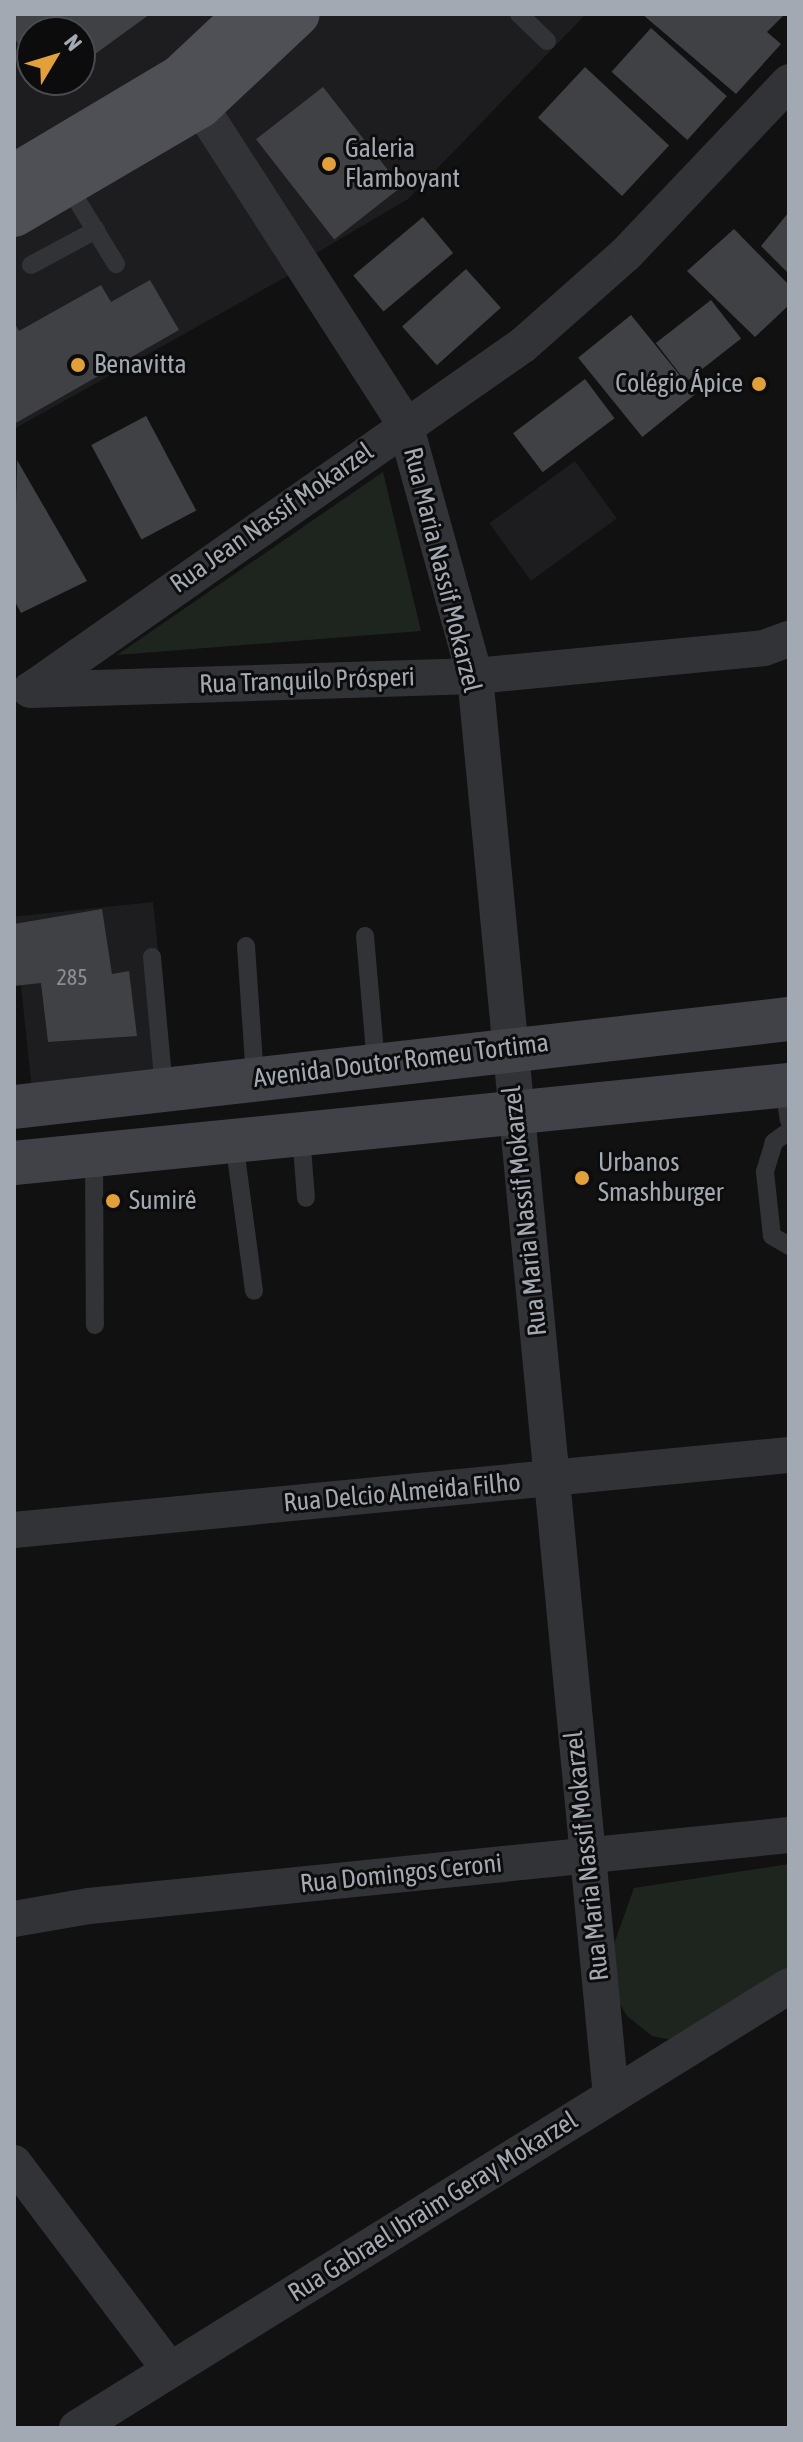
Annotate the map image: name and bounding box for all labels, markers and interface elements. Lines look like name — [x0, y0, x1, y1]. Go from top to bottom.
north arrow — [16, 16, 96, 96]
text: N — [59, 29, 88, 56]
place label: Galeria Flamboyant — [345, 133, 460, 194]
marker: Galeria Flamboyant — [320, 155, 338, 173]
place label: Benavitta — [94, 349, 187, 381]
marker: Benavitta — [69, 356, 87, 374]
place label: Colégio Ápice — [615, 368, 743, 400]
marker: Colégio Ápice — [750, 375, 768, 393]
street label: Rua Jean Nassif Mokarzel — [164, 436, 380, 600]
street label: Rua Maria Nassif Mokarzel — [396, 444, 488, 696]
street label: Rua Tranquilo Prósperi — [199, 662, 415, 700]
house number: 285 — [56, 965, 88, 991]
street label: Avenida Doutor Romeu Tortima — [252, 1027, 550, 1095]
street label: Rua Maria Nassif Mokarzel — [496, 1084, 554, 1338]
place label: Urbanos Smashburger — [598, 1147, 723, 1208]
marker: Urbanos Smashburger — [573, 1169, 591, 1187]
place label: Sumirê — [129, 1185, 197, 1217]
marker: Sumirê — [104, 1192, 122, 1210]
street label: Rua Delcio Almeida Filho — [282, 1467, 522, 1519]
street label: Rua Maria Nassif Mokarzel — [558, 1729, 616, 1983]
street label: Rua Domingos Ceroni — [298, 1848, 504, 1900]
street label: Rua Gabrael Ibraim Geray Mokarzel — [283, 2105, 583, 2309]

